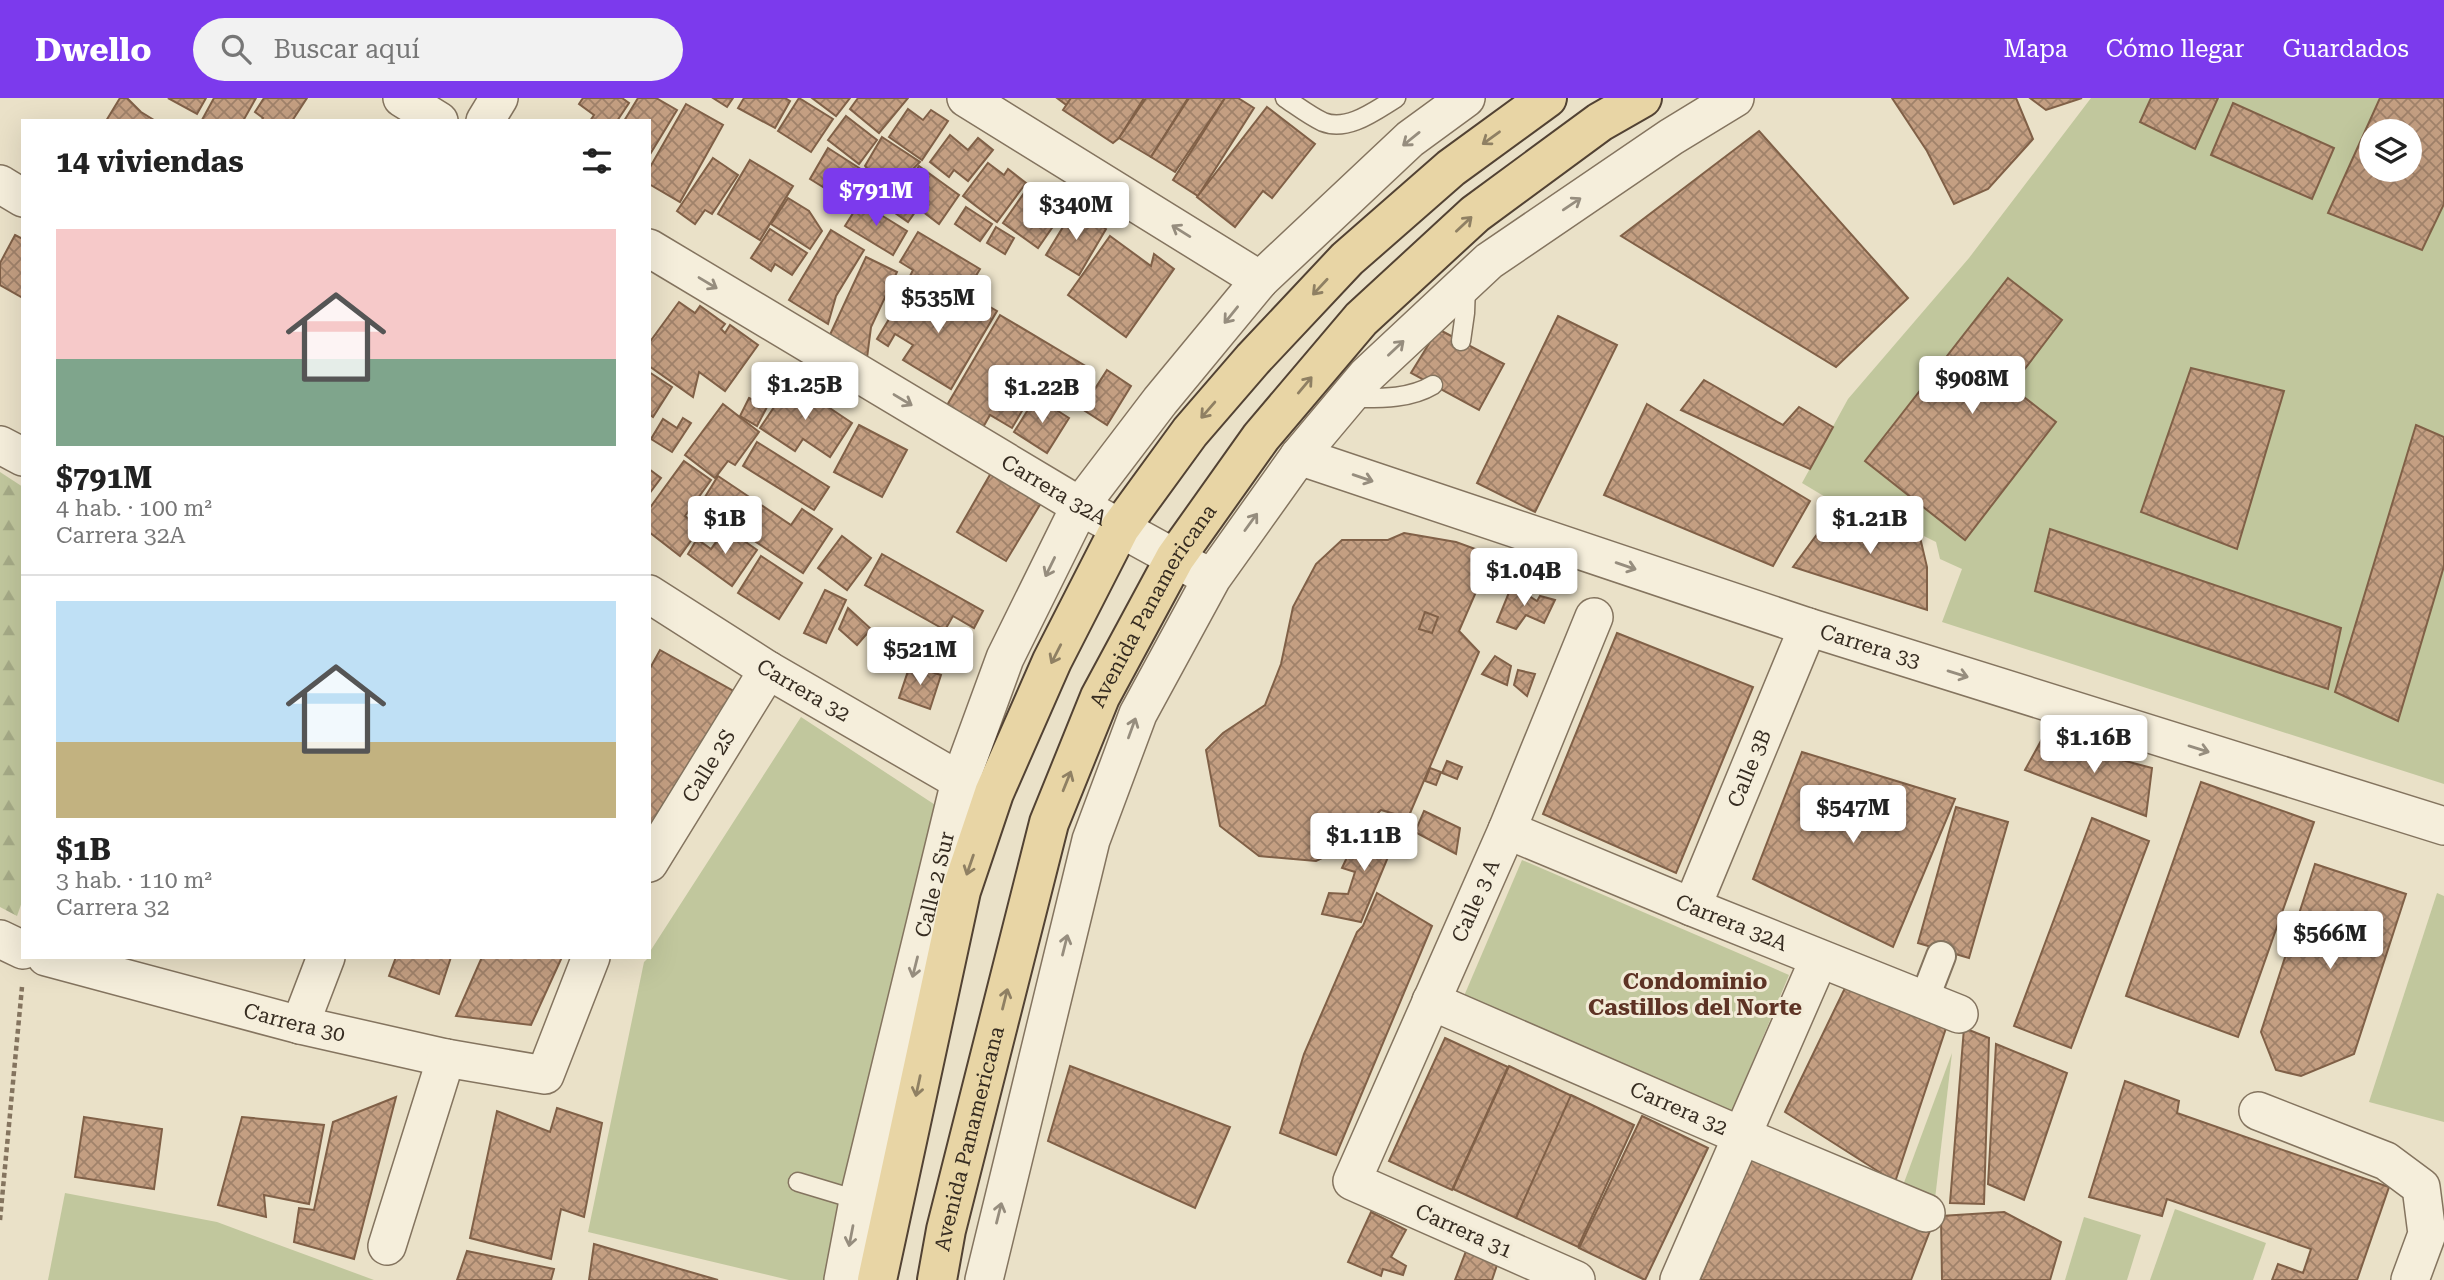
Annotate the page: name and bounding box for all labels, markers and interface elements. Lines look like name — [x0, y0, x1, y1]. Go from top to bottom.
search box — [193, 18, 683, 81]
text: Dwello — [35, 30, 151, 69]
icon: search — [217, 30, 255, 68]
text: Buscar aquí — [273, 34, 420, 64]
text: Mapa — [2004, 35, 2068, 63]
text: Cómo llegar — [2106, 35, 2244, 63]
text: Guardados — [2282, 35, 2409, 63]
map controls — [2359, 119, 2422, 182]
button: layers — [2359, 119, 2422, 182]
one-way arrow — [1403, 131, 1421, 146]
one-way arrow — [1482, 131, 1501, 145]
icon: filters — [578, 142, 616, 180]
text: 14 viviendas — [56, 144, 244, 179]
pin: $791M — [827, 169, 925, 228]
text: $791M — [839, 177, 913, 204]
pin: $340M — [1027, 183, 1125, 242]
text: $340M — [1039, 191, 1113, 218]
one-way arrow — [1562, 197, 1581, 211]
one-way arrow — [1455, 215, 1472, 232]
one-way arrow — [1172, 224, 1192, 238]
icon: home — [273, 274, 399, 400]
pin: $535M — [889, 275, 987, 335]
one-way arrow — [697, 276, 717, 290]
one-way arrow — [1312, 278, 1329, 295]
text: $535M — [901, 284, 975, 311]
one-way arrow — [1223, 305, 1239, 323]
one-way arrow — [1387, 339, 1404, 356]
pin: $908M — [1923, 356, 2021, 416]
pin: $1.25B — [748, 362, 862, 422]
text: $908M — [1935, 365, 2009, 392]
pin: $1.22B — [985, 366, 1099, 425]
text: $1.25B — [767, 371, 843, 398]
text: $1.22B — [1004, 374, 1080, 401]
one-way arrow — [1297, 377, 1313, 395]
one-way arrow — [892, 393, 912, 407]
one-way arrow — [1200, 401, 1216, 419]
street label: Carrera 32A — [997, 450, 1111, 531]
text: $791M — [56, 460, 152, 495]
one-way arrow — [1352, 473, 1374, 485]
text: 4 hab. · 100 m² — [56, 495, 212, 522]
pin: $1B — [691, 496, 759, 556]
pin: $1.21B — [1813, 496, 1927, 556]
street label: Avenida Panamericana — [1085, 499, 1222, 711]
text: $1B — [704, 505, 746, 532]
text: $1.21B — [1832, 505, 1908, 532]
one-way arrow — [1244, 513, 1258, 532]
text: Carrera 32A — [56, 522, 186, 549]
pin: $1.04B — [1467, 548, 1581, 608]
one-way arrow — [1042, 556, 1056, 577]
text: $1.04B — [1486, 557, 1562, 584]
one-way arrow — [1614, 561, 1636, 573]
street label: Carrera 33 — [1817, 619, 1923, 673]
pin: $521M — [871, 628, 969, 687]
text: $521M — [883, 636, 957, 663]
one-way arrow — [1048, 643, 1062, 664]
icon: home — [273, 646, 399, 772]
street label: Carrera 32 — [752, 654, 854, 727]
one-way arrow — [1947, 669, 1969, 682]
pin: $1.16B — [2037, 716, 2151, 775]
one-way arrow — [1127, 718, 1140, 740]
text: $1.16B — [2056, 724, 2132, 751]
street label: Calle 2S — [677, 725, 740, 807]
street label: Calle 3B — [1723, 726, 1776, 811]
one-way arrow — [2188, 744, 2210, 757]
one-way arrow — [1061, 771, 1074, 792]
pin: $547M — [1804, 786, 1902, 845]
text: $547M — [1816, 794, 1890, 821]
pin: $1.11B — [1307, 814, 1421, 873]
text: $1.11B — [1326, 822, 1402, 849]
street label: Calle 2 Sur — [910, 829, 959, 940]
text: $1B — [56, 832, 111, 867]
one-way arrow — [963, 853, 975, 875]
street label: Calle 3 A — [1447, 856, 1505, 946]
text: 3 hab. · 110 m² — [56, 867, 212, 894]
street label: Carrera 32A — [1672, 890, 1791, 956]
text: Carrera 32 — [56, 894, 170, 921]
pin: $566M — [2281, 912, 2379, 971]
text: $566M — [2293, 920, 2367, 947]
one-way arrow — [1059, 934, 1072, 957]
one-way arrow — [908, 955, 921, 978]
district label: Condominio Castillos del Norte — [1588, 968, 1802, 1021]
one-way arrow — [999, 989, 1012, 1011]
street label: Carrera 30 — [241, 998, 347, 1047]
street label: Avenida Panamericana — [930, 1023, 1009, 1253]
one-way arrow — [911, 1074, 924, 1097]
street label: Carrera 32 — [1626, 1077, 1731, 1140]
street label: Carrera 31 — [1412, 1199, 1516, 1263]
one-way arrow — [993, 1203, 1006, 1225]
one-way arrow — [844, 1224, 858, 1247]

